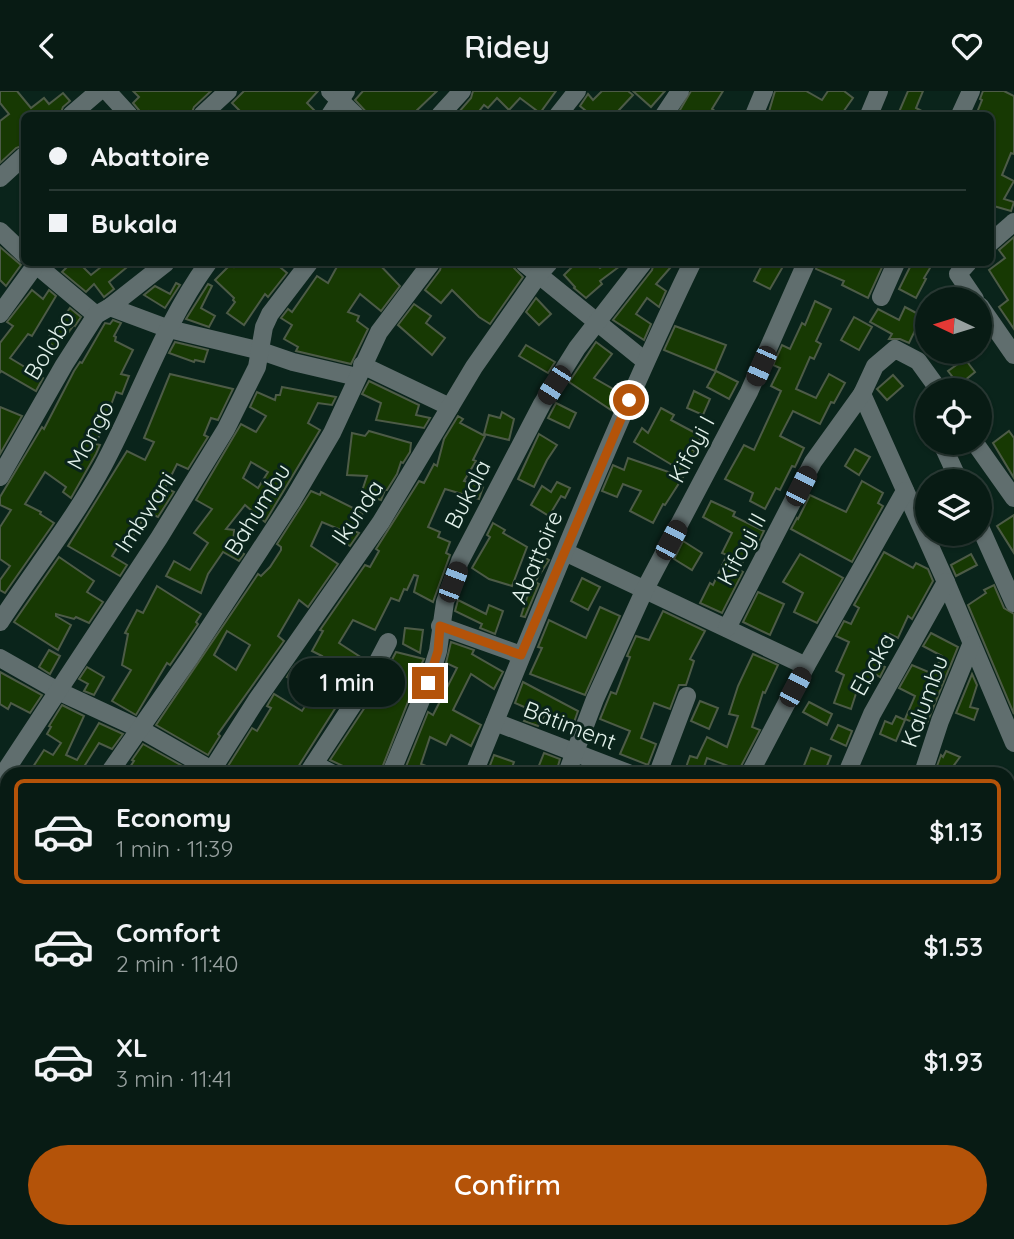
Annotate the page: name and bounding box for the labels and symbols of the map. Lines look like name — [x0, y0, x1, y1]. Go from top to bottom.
north arrow — [915, 287, 992, 364]
street label: Bolobo — [17, 305, 81, 385]
car — [743, 343, 780, 389]
car — [534, 362, 575, 408]
route start — [613, 384, 645, 416]
street label: Mongo — [60, 396, 120, 474]
street label: Kifoyi I — [661, 411, 721, 487]
street label: Bukala — [437, 455, 497, 533]
street label: Bahumbu — [217, 458, 297, 560]
car — [783, 463, 820, 509]
street label: Imbwani — [108, 466, 182, 558]
street label: Ikunda — [325, 474, 389, 550]
street label: Abattoire — [503, 506, 569, 608]
street label: Kifoyi II — [710, 508, 772, 590]
car — [652, 517, 691, 563]
car — [436, 559, 471, 605]
street label: Ebaka — [843, 628, 901, 700]
street label: Kalumbu — [894, 651, 954, 751]
callout: 1 min — [288, 659, 404, 707]
car — [776, 664, 815, 710]
route end — [412, 667, 444, 699]
street label: Bâtiment — [520, 694, 621, 756]

